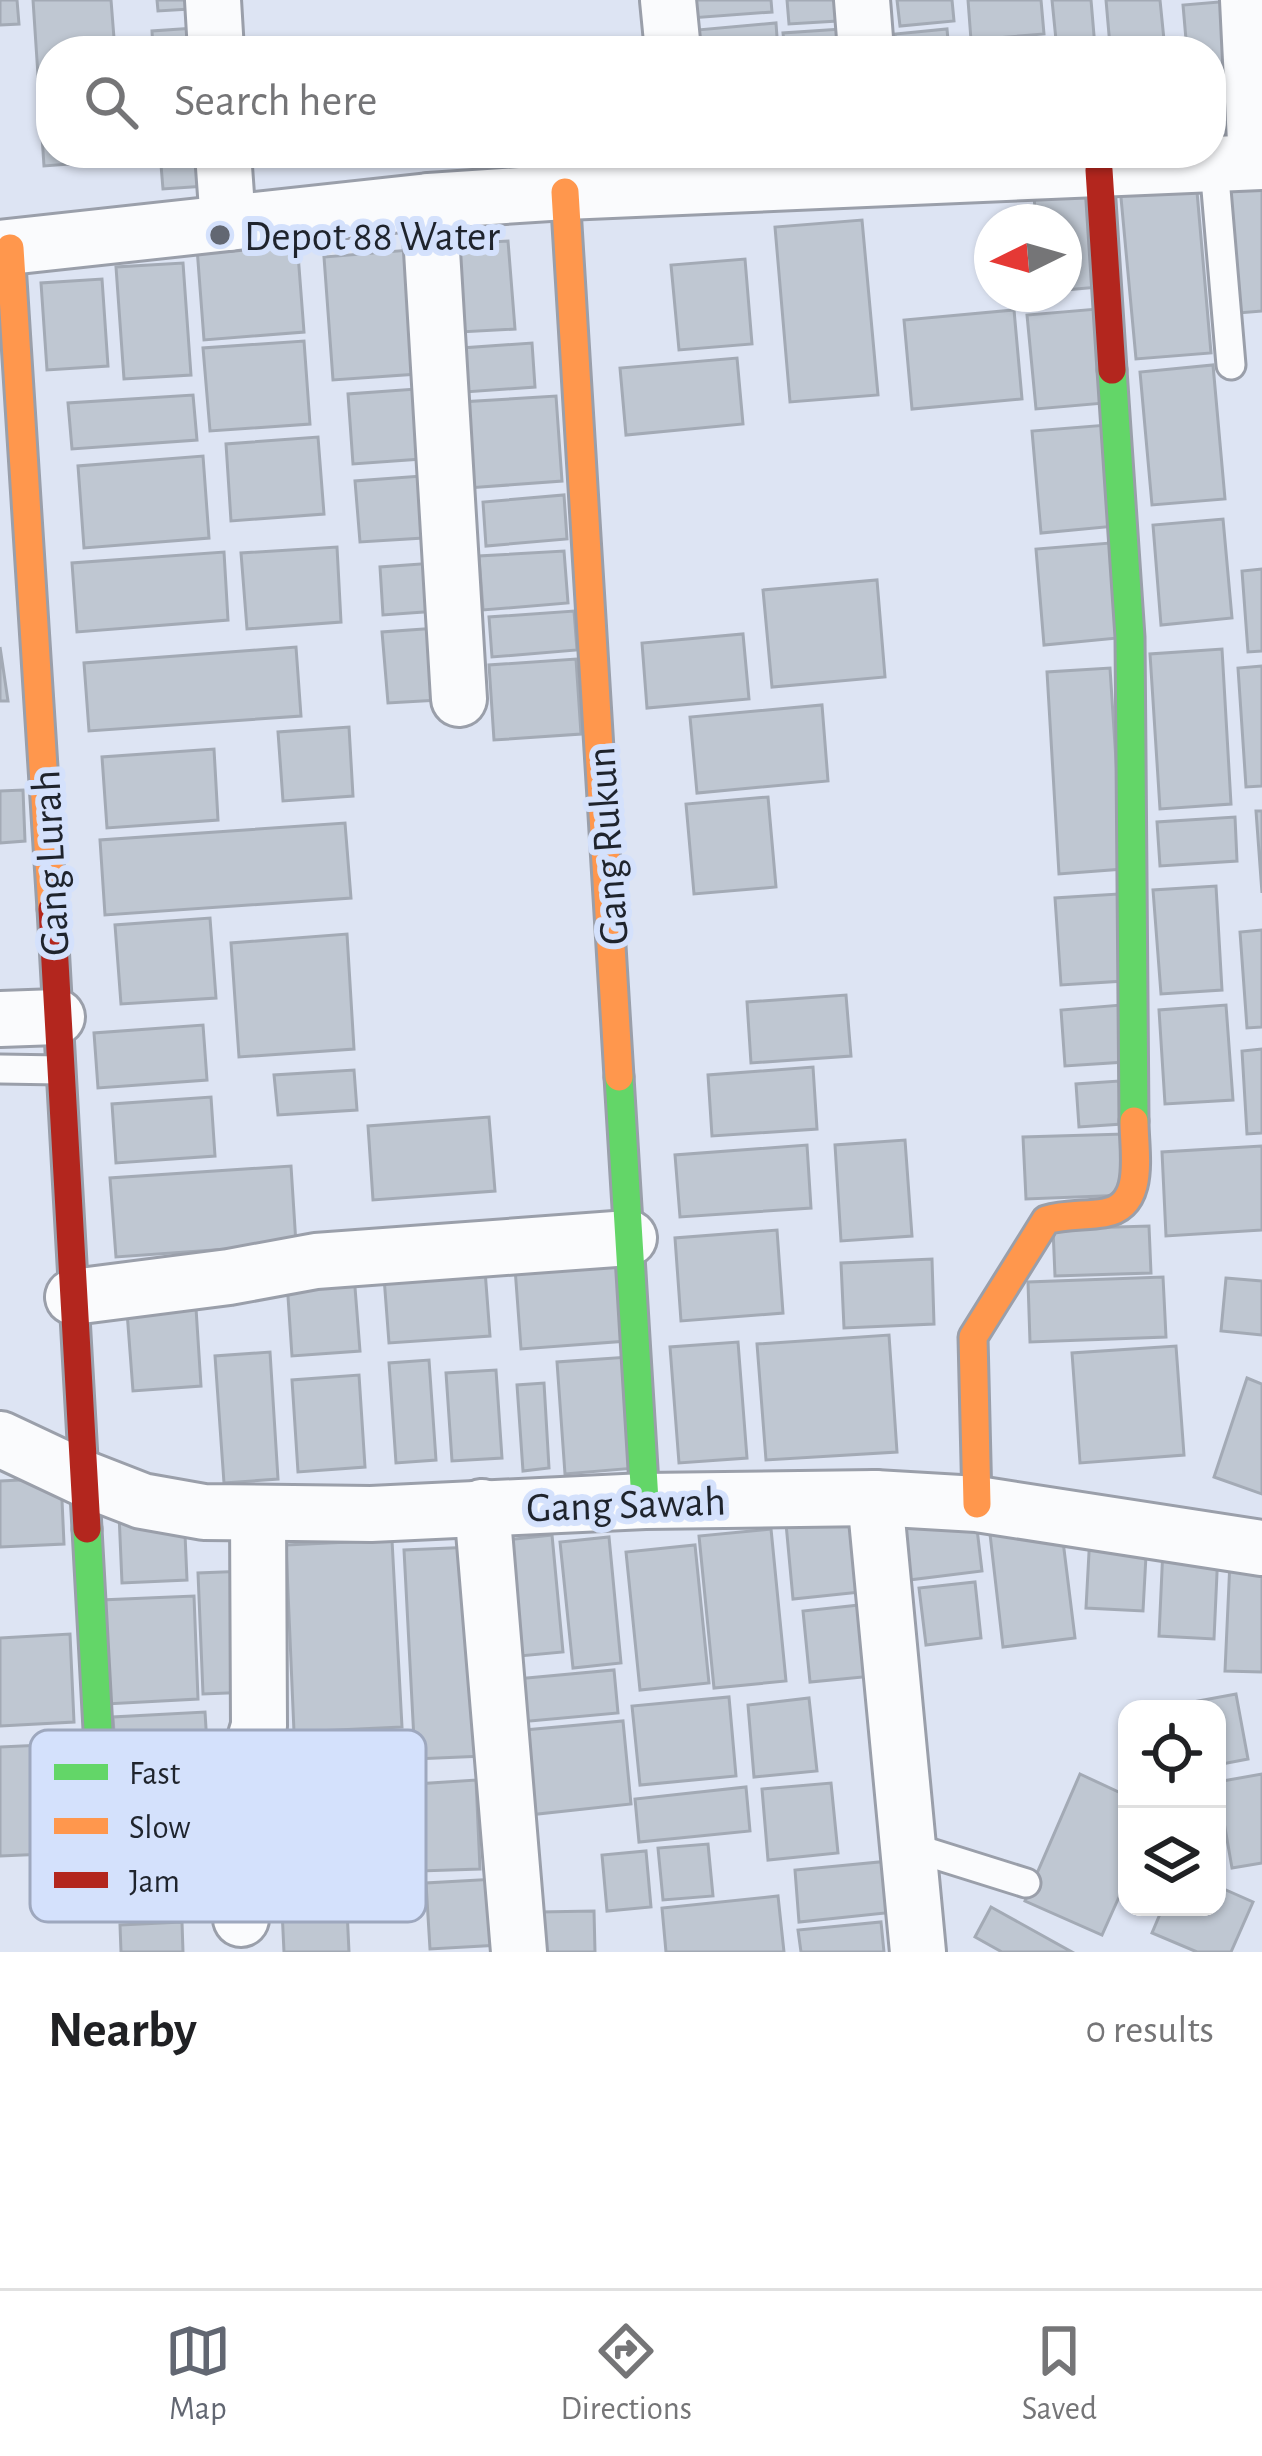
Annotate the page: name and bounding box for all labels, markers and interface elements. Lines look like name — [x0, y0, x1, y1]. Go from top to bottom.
search box — [36, 36, 1226, 168]
icon: search — [78, 69, 144, 135]
text: Search here — [174, 79, 377, 124]
north arrow — [974, 204, 1082, 312]
place label: Depot 88 Water — [244, 216, 500, 258]
marker: Depot 88 Water — [207, 222, 233, 248]
street label: Gang Rukun — [580, 745, 636, 946]
street label: Gang Lurah — [25, 769, 77, 957]
street label: Gang Sawah — [526, 1481, 727, 1529]
map controls — [1118, 1700, 1226, 1916]
button: locate — [1118, 1700, 1226, 1808]
legend — [30, 1730, 426, 1922]
text: Fast — [129, 1758, 181, 1791]
button: layers — [1118, 1808, 1226, 1916]
text: Slow — [129, 1812, 190, 1845]
text: Jam — [129, 1866, 180, 1899]
text: Nearby — [48, 2005, 197, 2056]
text: 0 results — [1086, 2011, 1214, 2050]
tab: Map — [165, 2318, 231, 2430]
tab: Directions — [560, 2318, 692, 2430]
tab: Saved — [1022, 2318, 1097, 2430]

